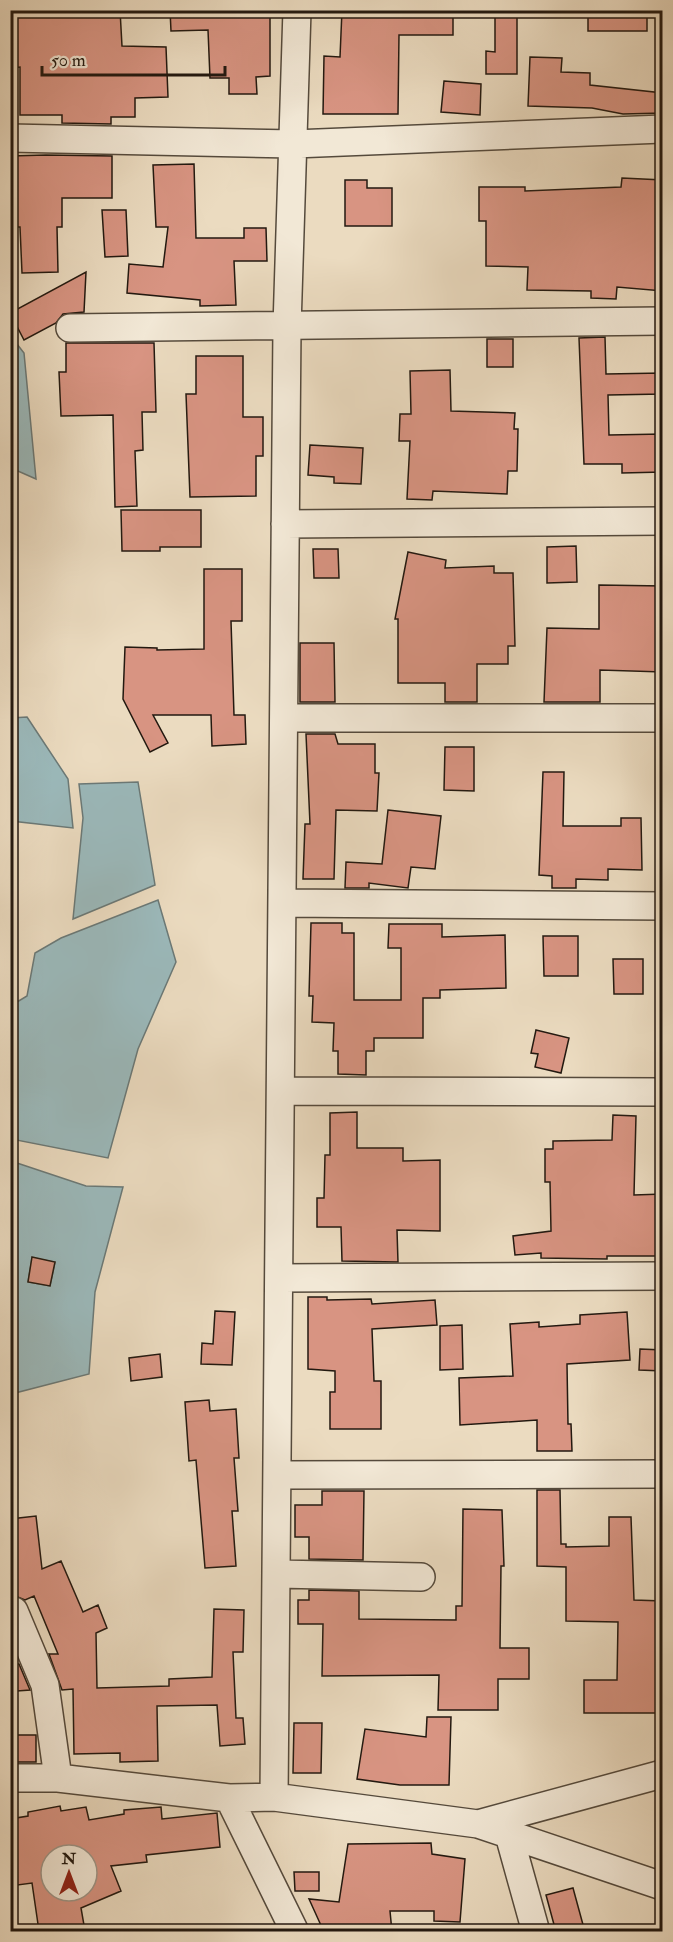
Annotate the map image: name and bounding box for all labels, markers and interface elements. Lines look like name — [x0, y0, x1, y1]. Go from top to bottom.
scale bar — [42, 39, 225, 77]
text: 50 m — [51, 49, 86, 72]
north arrow — [39, 1843, 99, 1903]
text: N — [61, 1849, 77, 1869]

